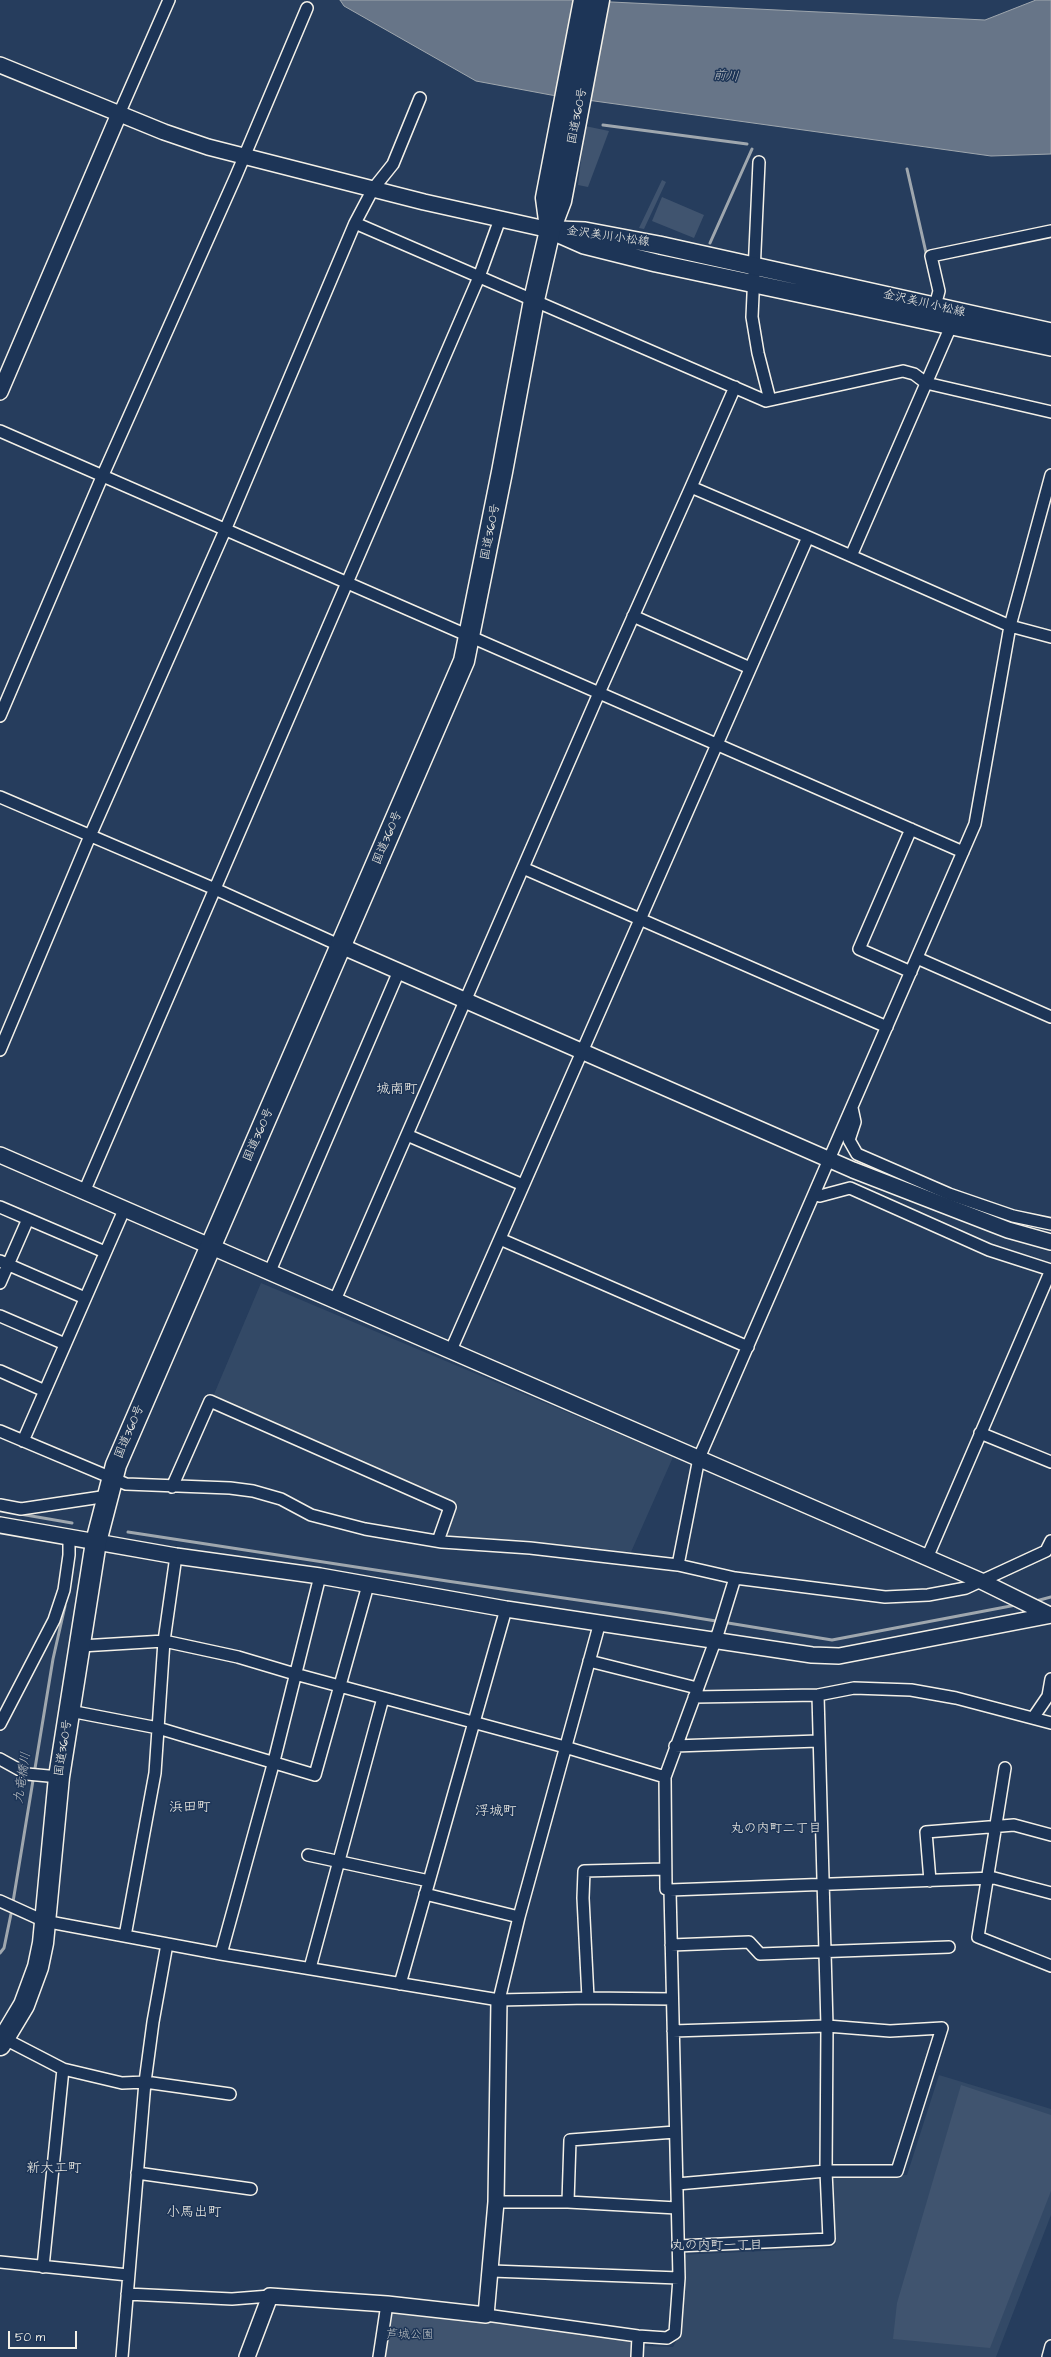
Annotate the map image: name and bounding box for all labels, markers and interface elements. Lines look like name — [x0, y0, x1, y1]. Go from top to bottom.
water label: 前川 — [712, 68, 740, 86]
street label: 国道360号 — [565, 87, 591, 145]
street label: 金沢美川小松線 — [565, 224, 651, 250]
street label: 金沢美川小松線 — [881, 288, 967, 320]
street label: 国道360号 — [478, 503, 504, 561]
street label: 国道360号 — [370, 809, 406, 867]
district label: 城南町 — [376, 1082, 418, 1098]
street label: 国道360号 — [241, 1106, 277, 1164]
street label: 国道360号 — [112, 1403, 148, 1461]
street label: 国道360号 — [52, 1719, 76, 1777]
water label: 九竜橋川 — [11, 1751, 35, 1805]
district label: 浜田町 — [169, 1800, 211, 1816]
district label: 浮城町 — [475, 1804, 517, 1820]
district label: 丸の内町二丁目 — [731, 1821, 821, 1837]
district label: 新大工町 — [26, 2161, 82, 2177]
district label: 小馬出町 — [166, 2205, 222, 2221]
district label: 丸の内町一丁目 — [672, 2238, 762, 2254]
scale bar — [10, 2323, 79, 2349]
park label: 芦城公園 — [386, 2328, 434, 2342]
text: 50 m — [15, 2329, 45, 2346]

